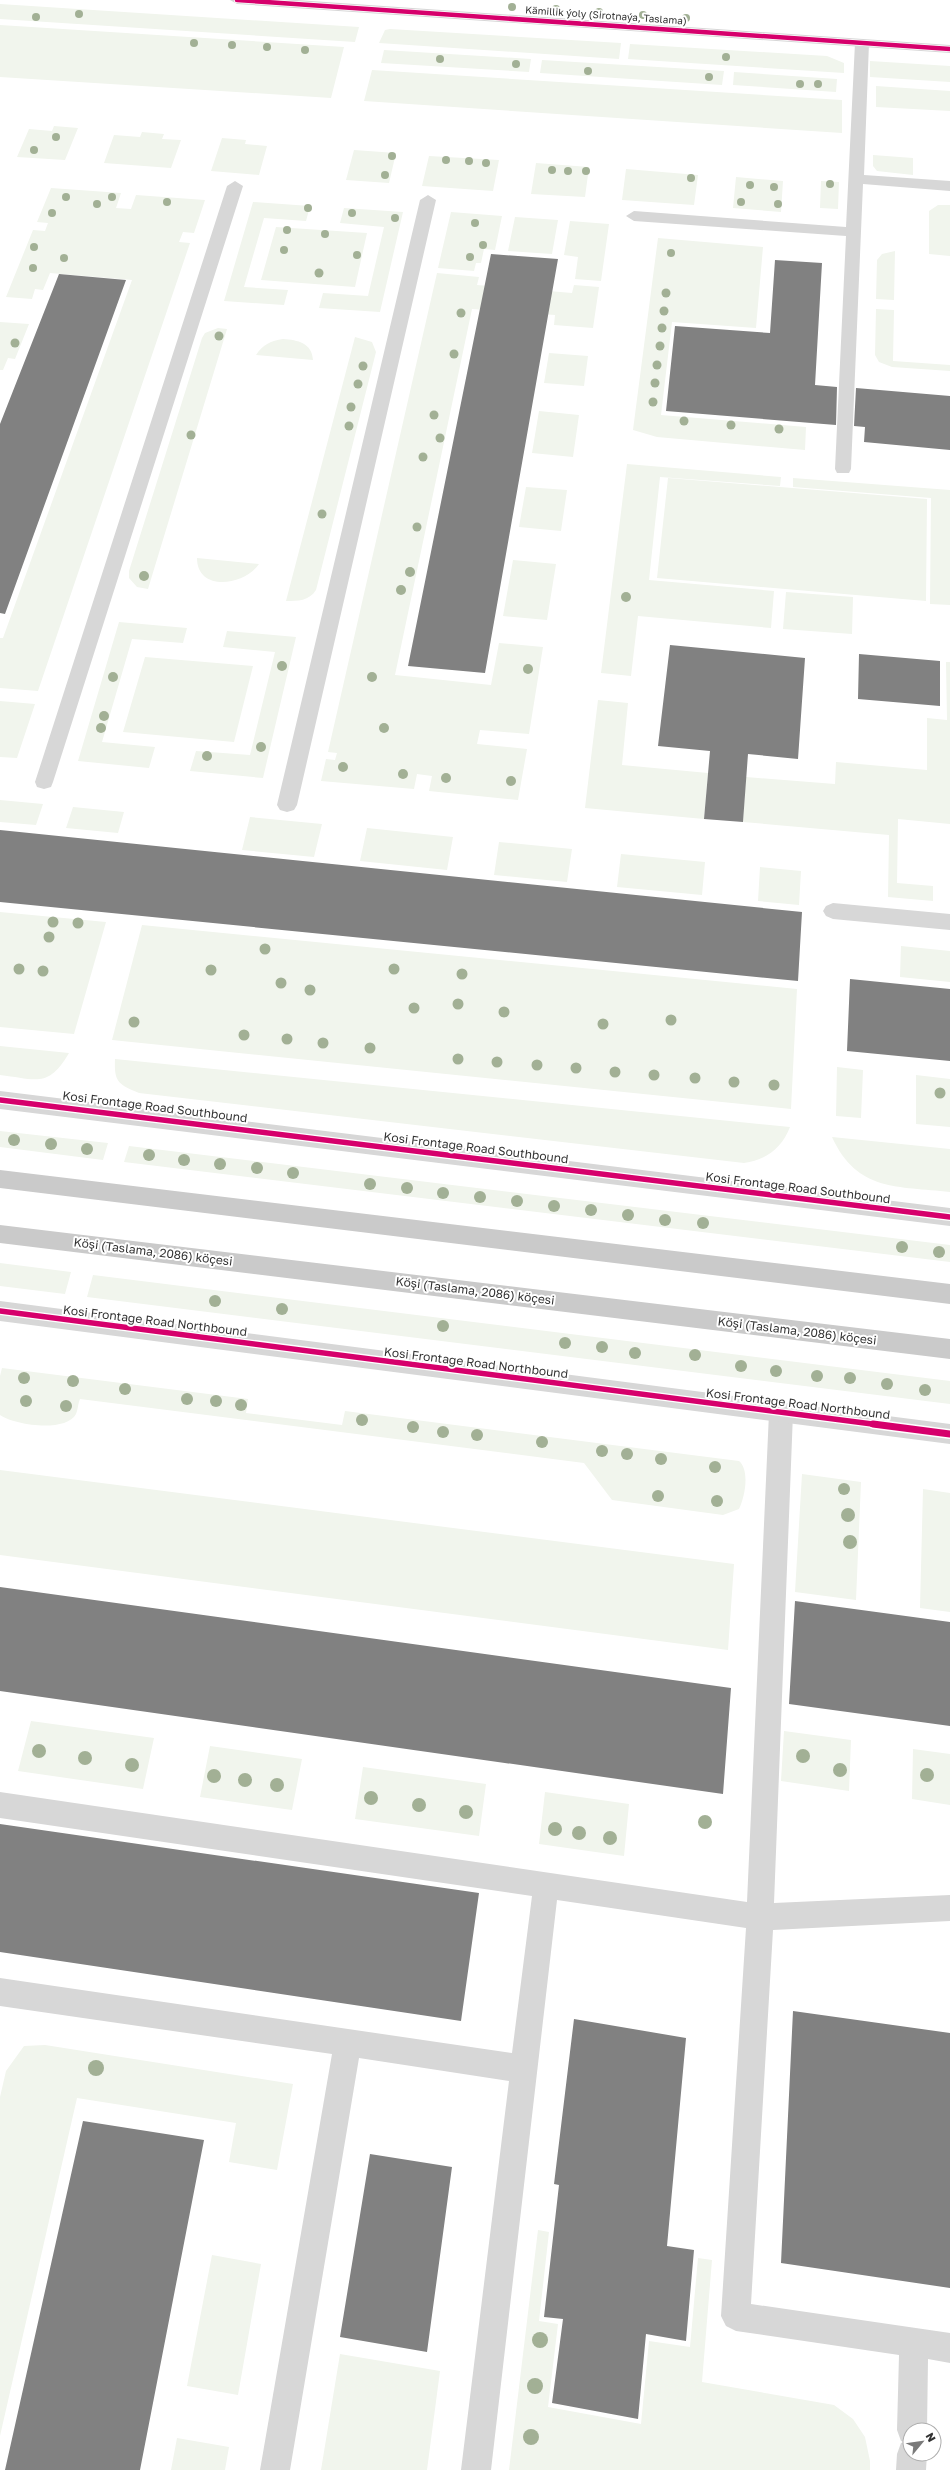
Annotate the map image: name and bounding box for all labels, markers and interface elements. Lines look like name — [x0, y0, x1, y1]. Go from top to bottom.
street label: Kämillik ýoly (Sirotnaýa, Taslama) — [525, 3, 687, 27]
street label: Kosi Frontage Road Southbound — [62, 1088, 248, 1125]
street label: Kosi Frontage Road Southbound — [383, 1129, 569, 1166]
street label: Kosi Frontage Road Southbound — [705, 1169, 891, 1206]
street label: Köşi (Taslama, 2086) köçesi — [73, 1234, 233, 1269]
street label: Köşi (Taslama, 2086) köçesi — [395, 1273, 555, 1308]
street label: Kosi Frontage Road Northbound — [62, 1302, 248, 1339]
street label: Köşi (Taslama, 2086) köçesi — [717, 1313, 877, 1348]
street label: Kosi Frontage Road Northbound — [383, 1344, 569, 1381]
street label: Kosi Frontage Road Northbound — [705, 1385, 891, 1422]
north arrow — [902, 2422, 942, 2462]
text: N — [923, 2430, 939, 2444]

